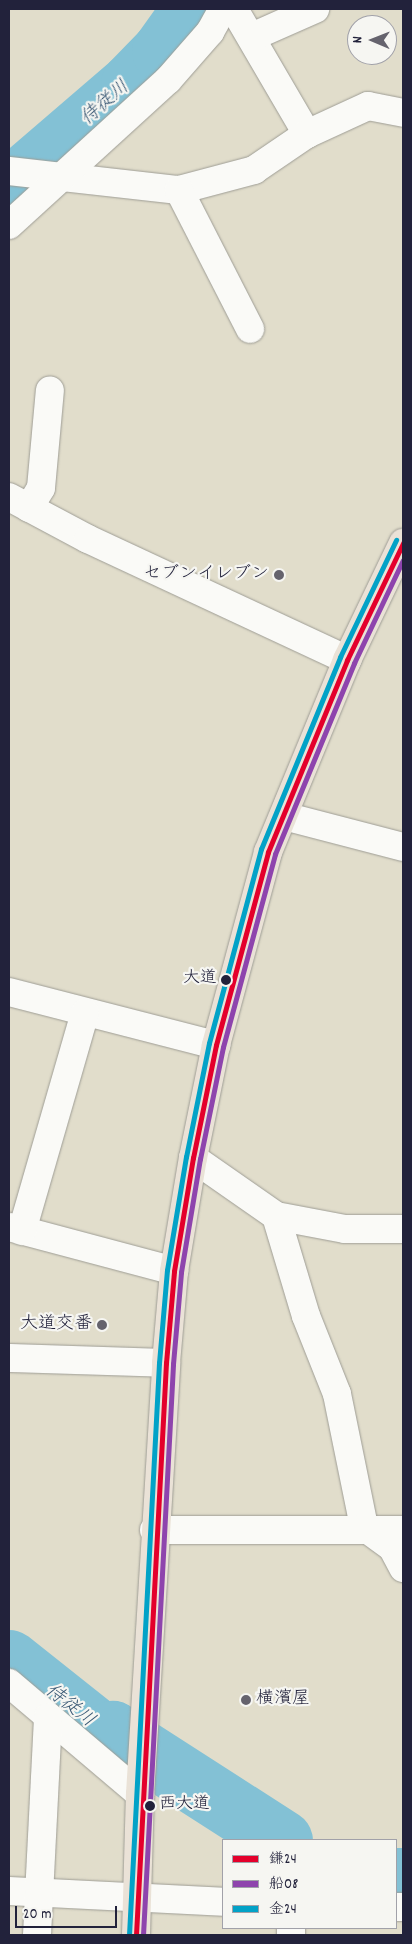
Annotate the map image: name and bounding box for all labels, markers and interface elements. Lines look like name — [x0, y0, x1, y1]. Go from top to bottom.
north arrow — [347, 15, 397, 65]
text: N — [348, 36, 368, 43]
water label: 侍従川 — [77, 77, 135, 131]
place label: セブンイレブン — [143, 564, 269, 586]
marker: セブンイレブン — [273, 569, 285, 581]
place label: 大道 — [183, 970, 217, 990]
marker: 大道 — [221, 975, 231, 985]
place label: 大道交番 — [20, 1314, 92, 1336]
marker: 大道交番 — [96, 1319, 108, 1331]
water label: 侍従川 — [40, 1680, 98, 1734]
place label: 横濱屋 — [256, 1689, 310, 1711]
marker: 横濱屋 — [240, 1694, 252, 1706]
place label: 西大道 — [159, 1796, 210, 1816]
marker: 西大道 — [145, 1801, 155, 1811]
legend — [222, 1839, 397, 1929]
text: 鎌24 — [269, 1849, 297, 1871]
text: 船08 — [269, 1874, 298, 1896]
scale bar — [18, 1896, 120, 1928]
text: 金24 — [269, 1899, 297, 1921]
text: 20 m — [23, 1904, 51, 1926]

